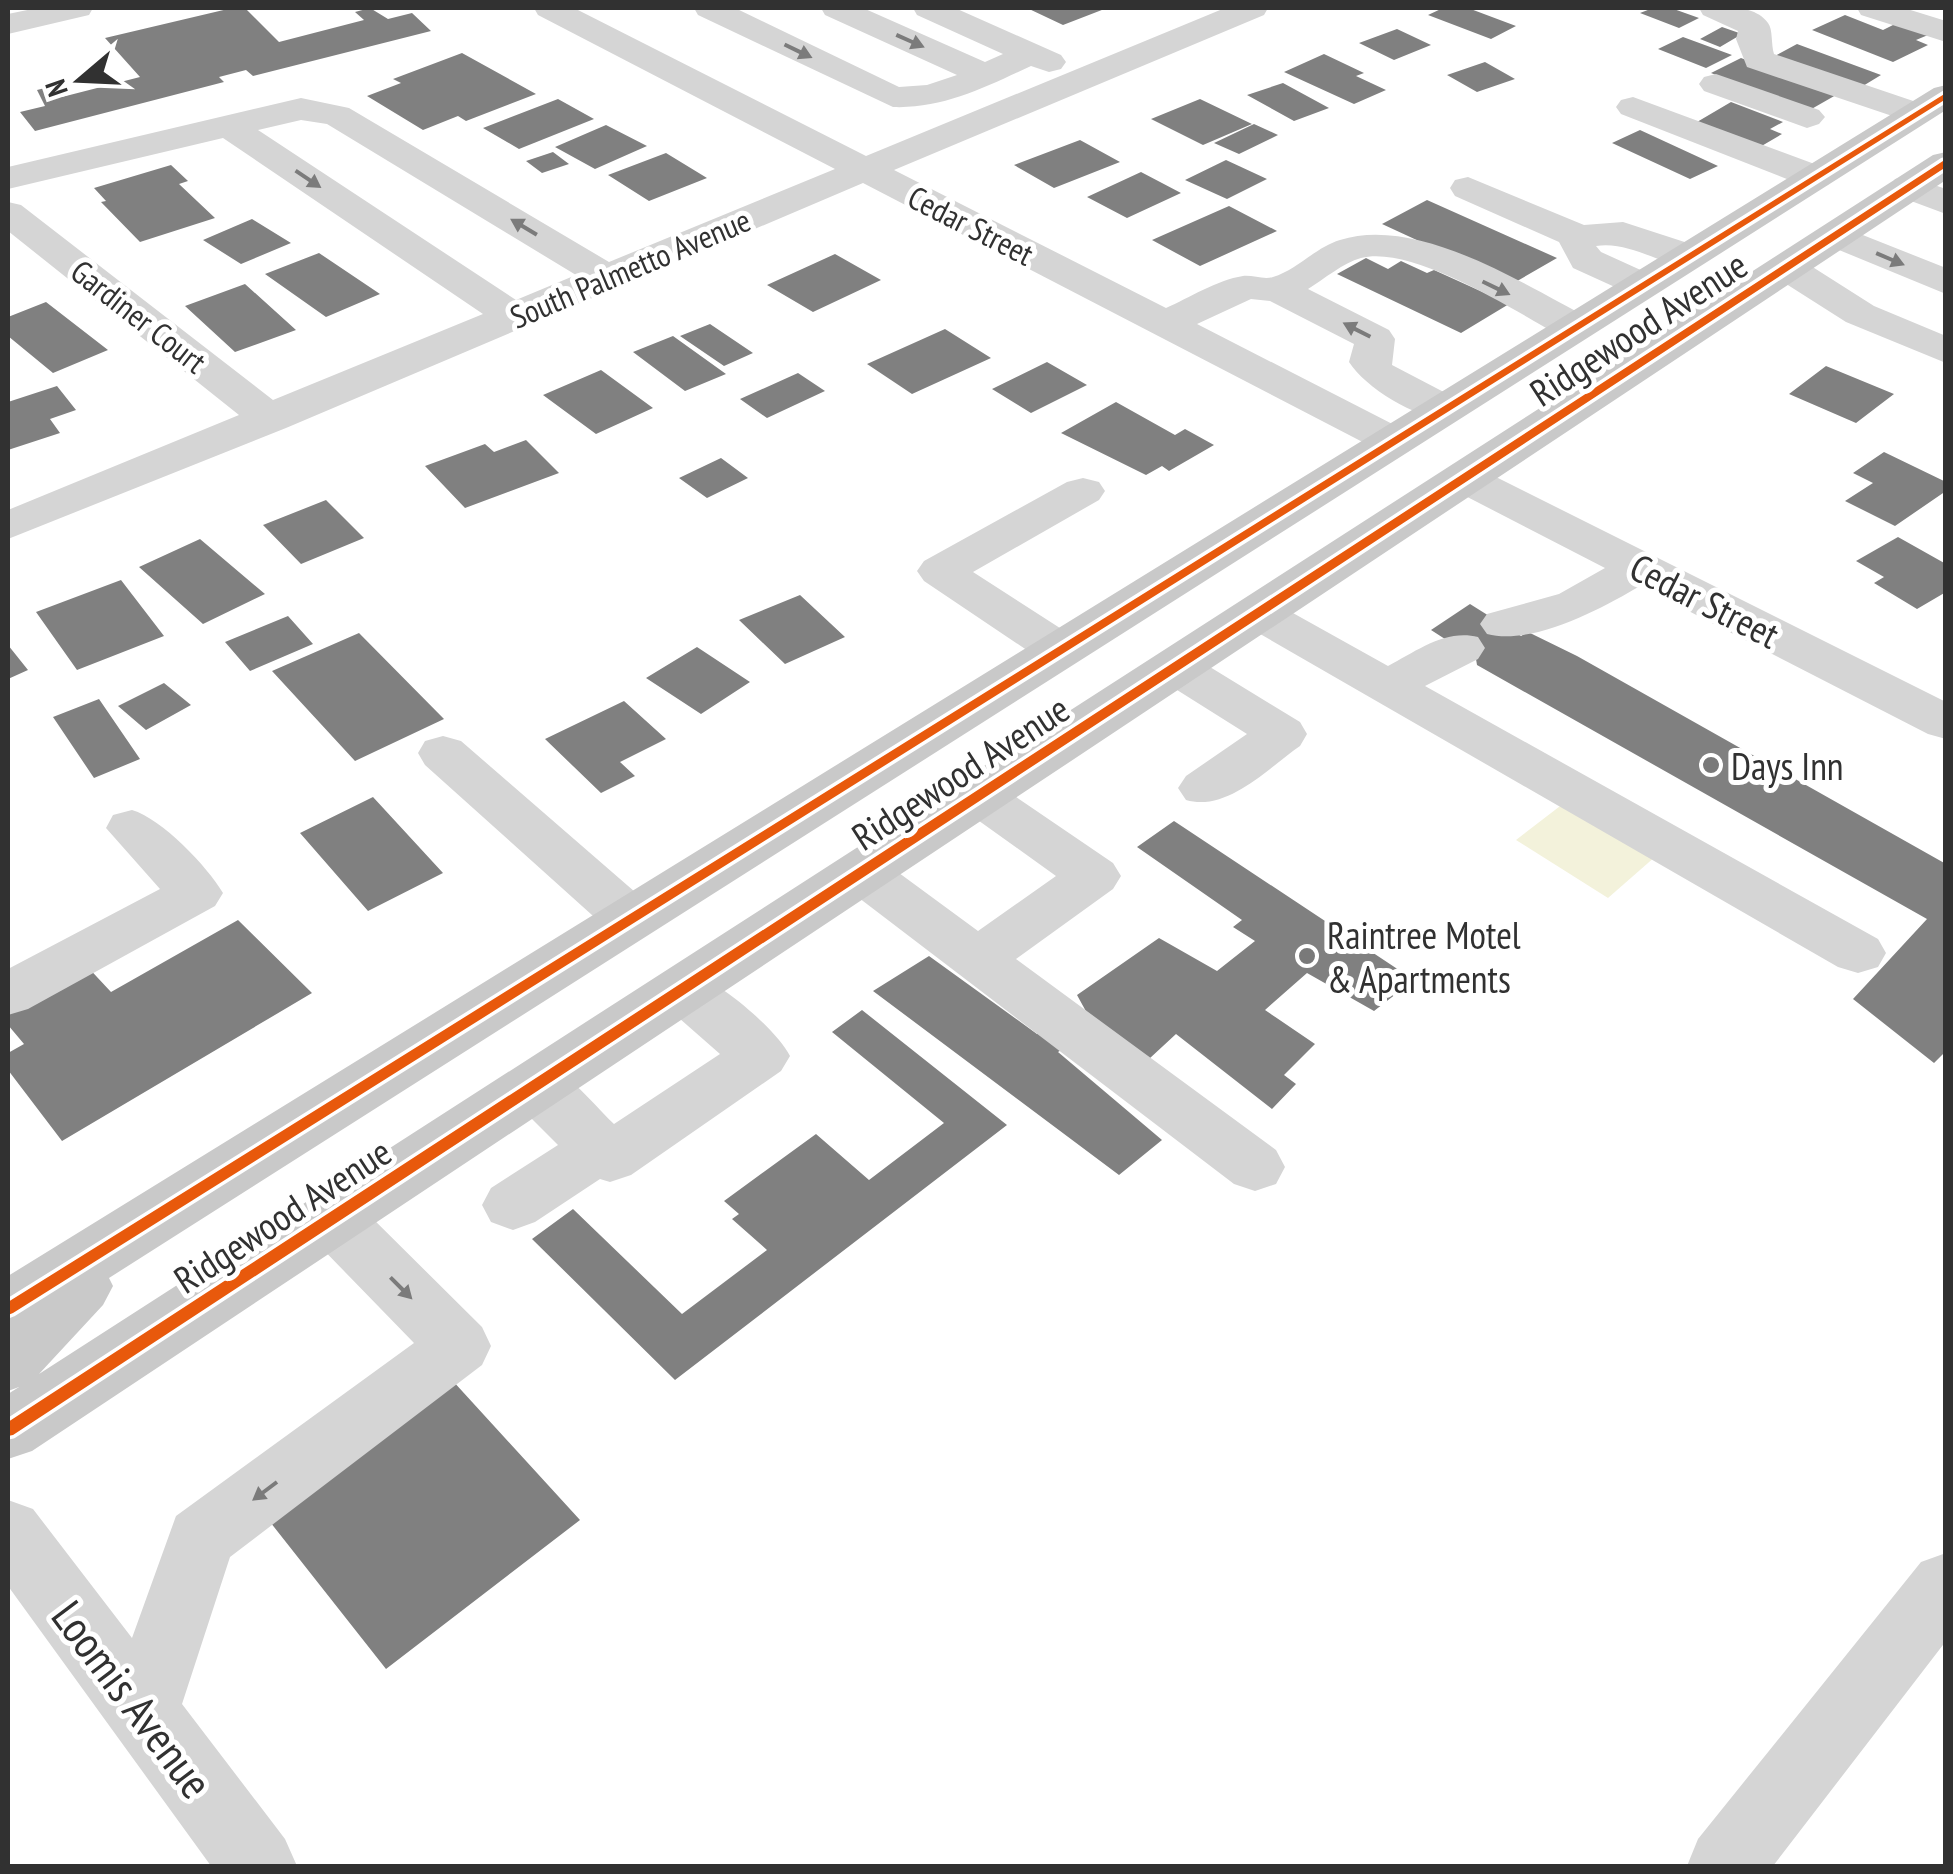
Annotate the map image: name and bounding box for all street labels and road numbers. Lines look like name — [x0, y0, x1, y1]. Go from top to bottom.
street label: Cedar Street — [901, 176, 1041, 275]
street label: South Palmetto Avenue — [504, 198, 756, 338]
street label: Ridgewood Avenue — [1520, 240, 1756, 416]
street label: Gardiner Court — [63, 250, 215, 382]
street label: Cedar Street — [1622, 542, 1788, 659]
street label: Ridgewood Avenue — [842, 684, 1078, 860]
street label: Ridgewood Avenue — [164, 1127, 400, 1303]
street label: Loomis Avenue — [40, 1589, 226, 1809]

